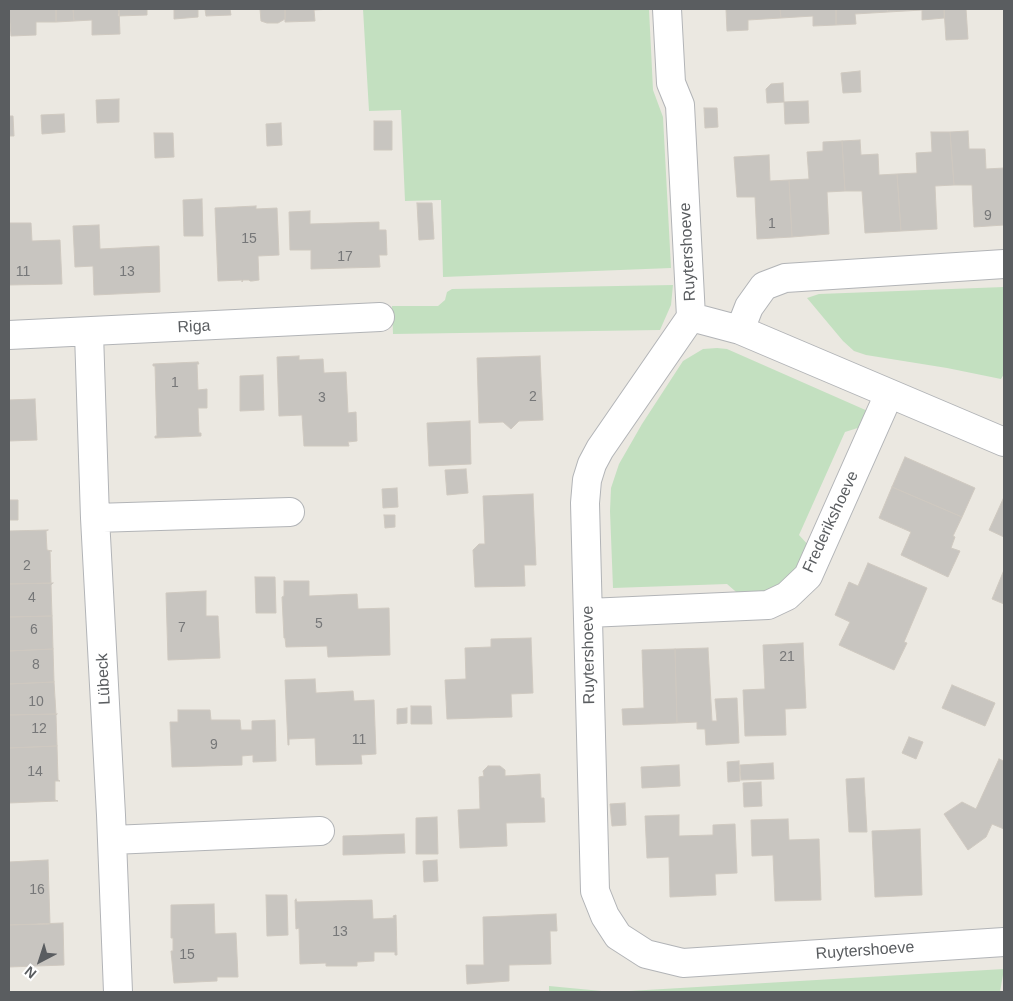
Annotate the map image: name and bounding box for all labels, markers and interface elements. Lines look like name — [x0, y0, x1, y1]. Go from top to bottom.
street label: Ruytershoeve — [676, 202, 700, 302]
house number: 9 — [984, 208, 992, 224]
house number: 1 — [768, 216, 776, 232]
house number: 15 — [241, 231, 257, 247]
house number: 17 — [337, 249, 353, 265]
house number: 11 — [16, 264, 30, 280]
house number: 13 — [119, 264, 135, 280]
street label: Riga — [177, 317, 211, 337]
house number: 1 — [171, 375, 179, 391]
house number: 2 — [529, 389, 537, 405]
house number: 3 — [318, 390, 326, 406]
street label: Frederikshoeve — [799, 468, 863, 576]
house number: 2 — [23, 558, 31, 574]
house number: 4 — [28, 590, 36, 606]
street label: Ruytershoeve — [579, 605, 599, 705]
house number: 5 — [315, 616, 323, 632]
house number: 7 — [178, 620, 186, 636]
house number: 6 — [30, 622, 38, 638]
house number: 21 — [779, 649, 795, 665]
street label: Lübeck — [93, 653, 115, 705]
house number: 8 — [32, 657, 40, 673]
house number: 10 — [28, 694, 44, 710]
house number: 12 — [31, 721, 47, 737]
house number: 11 — [352, 732, 366, 748]
house number: 9 — [210, 737, 218, 753]
house number: 14 — [27, 764, 43, 780]
house number: 16 — [29, 882, 45, 898]
house number: 13 — [332, 924, 348, 940]
north arrow — [15, 936, 65, 986]
street label: Ruytershoeve — [815, 938, 915, 964]
house number: 15 — [179, 947, 195, 963]
text: N — [21, 963, 39, 982]

